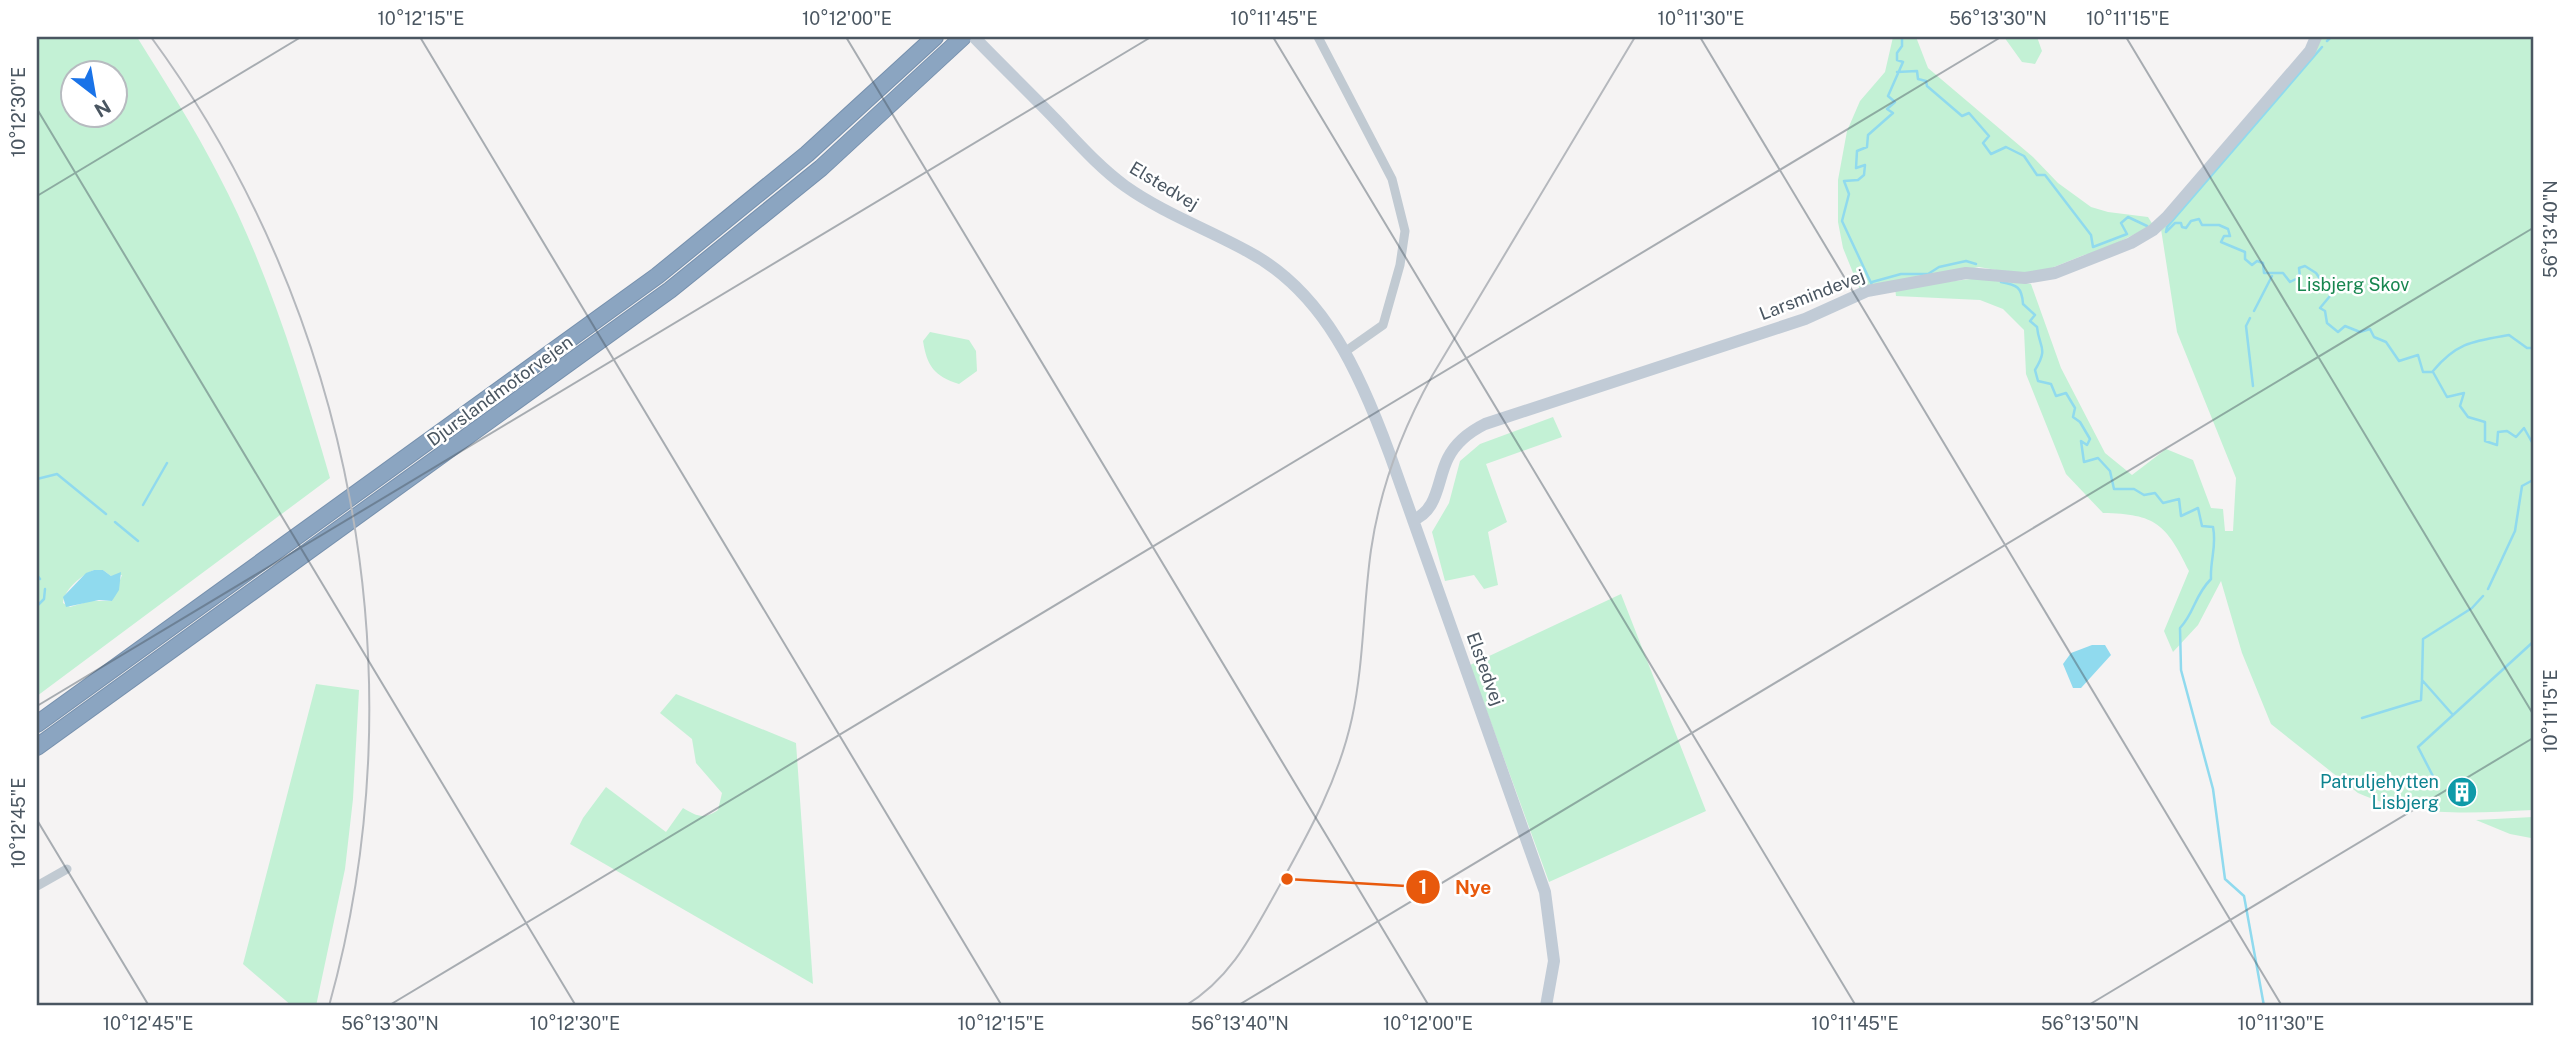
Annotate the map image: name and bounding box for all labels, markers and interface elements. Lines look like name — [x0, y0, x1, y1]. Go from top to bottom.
text: 10°12'15"E — [378, 8, 464, 29]
text: 10°12'00"E — [802, 8, 892, 29]
text: 10°11'45"E — [1230, 8, 1318, 29]
text: 10°11'30"E — [1658, 8, 1744, 29]
text: 56°13'30"N — [1949, 8, 2047, 29]
text: 10°11'15"E — [2086, 8, 2170, 29]
north arrow — [60, 60, 130, 130]
text: 10°12'30"E — [8, 67, 29, 157]
text: N — [91, 95, 115, 122]
street label: Elstedvej — [1126, 157, 1202, 214]
text: 56°13'40"N — [2540, 180, 2561, 278]
street label: Larsmindevej — [1756, 265, 1868, 324]
park label: Lisbjerg Skov — [2297, 274, 2409, 295]
street label: Djurslandmotorvejen — [423, 331, 576, 450]
street label: Elstedvej — [1463, 629, 1508, 708]
text: 10°11'15"E — [2540, 669, 2561, 753]
place label: Patruljehytten Lisbjerg — [2320, 771, 2439, 813]
building icon: Patruljehytten Lisbjerg — [2445, 775, 2479, 809]
text: 10°12'45"E — [8, 778, 29, 868]
callout: Nye — [1406, 867, 1505, 907]
text: 1 — [1419, 874, 1428, 899]
text: Nye — [1455, 876, 1491, 898]
text: 10°12'45"E — [103, 1013, 193, 1034]
text: 56°13'30"N — [341, 1013, 439, 1034]
text: 10°12'30"E — [530, 1013, 620, 1034]
text: 10°12'15"E — [958, 1013, 1044, 1034]
text: 56°13'40"N — [1191, 1013, 1289, 1034]
text: 10°12'00"E — [1383, 1013, 1473, 1034]
text: 10°11'45"E — [1811, 1013, 1899, 1034]
text: 56°13'50"N — [2041, 1013, 2139, 1034]
text: 10°11'30"E — [2238, 1013, 2324, 1034]

